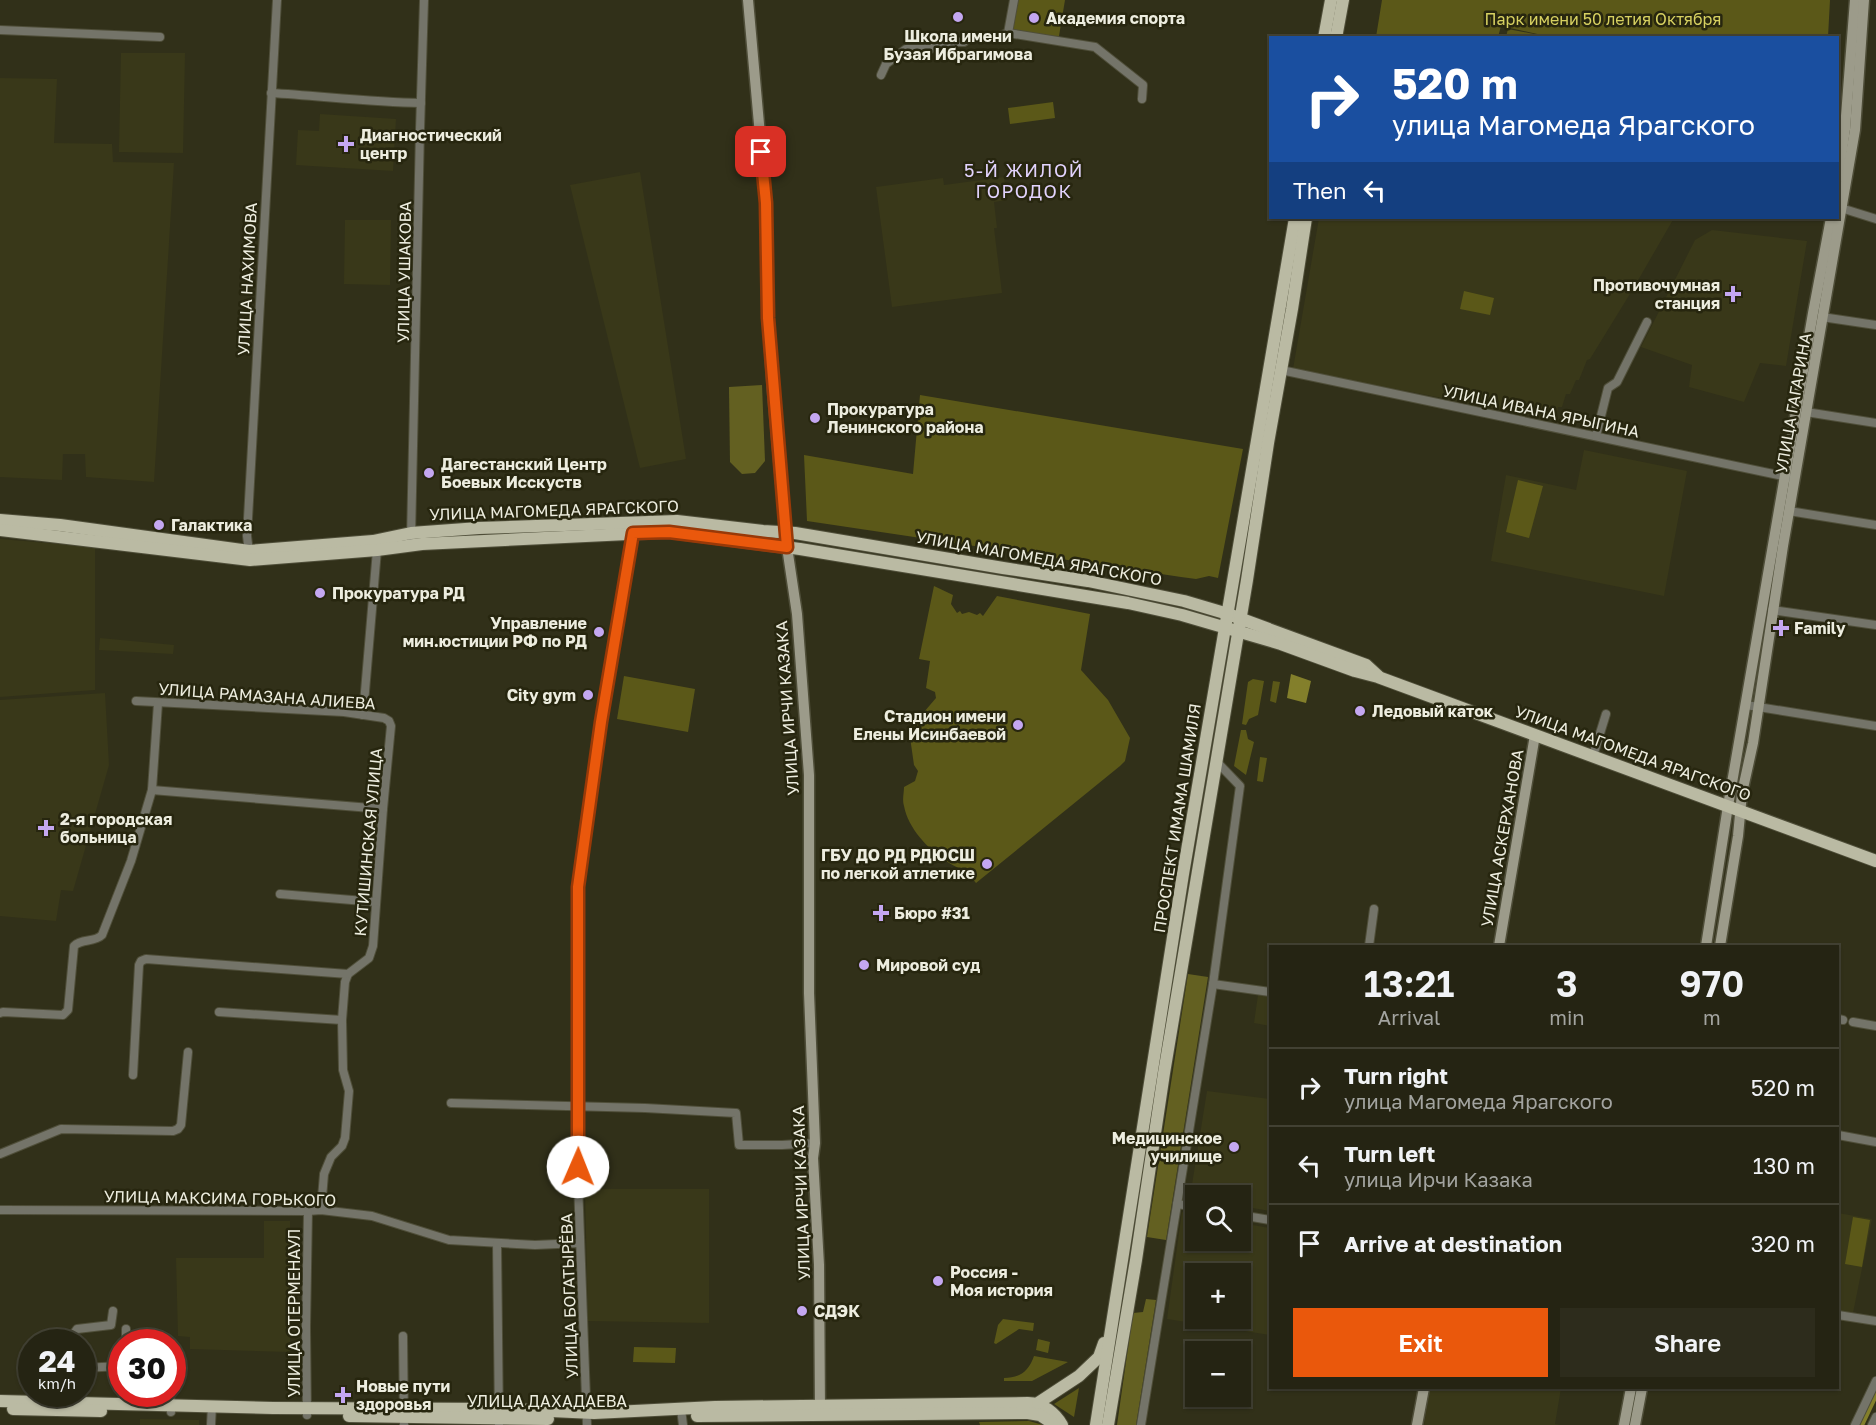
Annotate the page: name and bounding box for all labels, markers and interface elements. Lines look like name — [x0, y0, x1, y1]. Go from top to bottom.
place label: Академия спорта — [1046, 8, 1185, 28]
park label: Парк имени 50 летия Октября — [1485, 9, 1721, 29]
marker: Школа имени Бузая Ибрагимова — [951, 10, 965, 24]
marker: Академия спорта — [1027, 11, 1041, 25]
place label: Школа имени Бузая Ибрагимова — [883, 26, 1033, 64]
text: 520 m — [1392, 58, 1518, 108]
icon: right — [1293, 60, 1371, 138]
text: улица Магомеда Ярагского — [1392, 109, 1755, 141]
place label: Диагностический центр — [360, 125, 502, 163]
pin — [735, 126, 786, 177]
marker: Диагностический центр — [337, 135, 355, 153]
icon: arrive — [744, 135, 777, 168]
district label: 5-Й ЖИЛОЙ ГОРОДОК — [964, 159, 1084, 202]
icon: left — [1358, 174, 1391, 207]
text: Then — [1293, 177, 1346, 204]
street label: УЛИЦА УШАКОВА — [393, 201, 415, 343]
street label: УЛИЦА НАХИМОВА — [233, 202, 261, 356]
place label: Противочумная станция — [1593, 275, 1720, 313]
marker: Противочумная станция — [1724, 285, 1742, 303]
street label: УЛИЦА ГАГАРИНА — [1771, 331, 1815, 475]
street label: УЛИЦА ИВАНА ЯРЫГИНА — [1441, 380, 1641, 442]
place label: Прокуратура Ленинского района — [827, 399, 983, 437]
marker: Прокуратура Ленинского района — [808, 411, 822, 425]
place label: Дагестанский Центр Боевых Исскуств — [441, 454, 607, 492]
marker: Дагестанский Центр Боевых Исскуств — [422, 466, 436, 480]
street label: УЛИЦА МАГОМЕДА ЯРАГСКОГО — [429, 496, 679, 524]
place label: Галактика — [171, 515, 252, 535]
marker: Галактика — [152, 518, 166, 532]
street label: УЛИЦА МАГОМЕДА ЯРАГСКОГО — [914, 526, 1164, 590]
place label: Прокуратура РД — [332, 583, 465, 603]
marker: Прокуратура РД — [313, 586, 327, 600]
place label: Управление мин.юстиции РФ по РД — [403, 613, 587, 651]
place label: Family — [1794, 618, 1846, 638]
marker: Family — [1772, 619, 1790, 637]
street label: УЛИЦА ИРЧИ КАЗАКА — [771, 620, 803, 796]
marker: Управление мин.юстиции РФ по РД — [592, 625, 606, 639]
street label: УЛИЦА РАМАЗАНА АЛИЕВА — [158, 678, 377, 714]
place label: City gym — [507, 685, 576, 705]
marker: City gym — [581, 688, 595, 702]
place label: Ледовый каток — [1372, 701, 1494, 721]
street label: УЛИЦА МАГОМЕДА ЯРАГСКОГО — [1512, 701, 1754, 805]
street label: ПРОСПЕКТ ИМАМА ШАМИЛЯ — [1149, 702, 1205, 934]
marker: Ледовый каток — [1353, 704, 1367, 718]
place label: Стадион имени Елены Исинбаевой — [853, 706, 1006, 744]
marker: Стадион имени Елены Исинбаевой — [1011, 718, 1025, 732]
street label: КУТИШИНСКАЯ УЛИЦА — [350, 747, 386, 937]
street label: УЛИЦА АСКЕРХАНОВА — [1477, 747, 1528, 928]
place label: 2-я городская больница — [60, 809, 172, 847]
marker: 2-я городская больница — [37, 819, 55, 837]
place label: ГБУ ДО РД РДЮСШ по легкой атлетике — [821, 845, 975, 883]
marker: ГБУ ДО РД РДЮСШ по легкой атлетике — [980, 857, 994, 871]
place label: Бюро #31 — [894, 903, 970, 923]
marker: Бюро #31 — [872, 904, 890, 922]
place label: Мировой суд — [876, 955, 980, 975]
marker: Мировой суд — [857, 958, 871, 972]
text: 13:21 — [1364, 962, 1455, 1005]
text: 3 — [1556, 962, 1578, 1005]
text: 970 — [1679, 962, 1744, 1005]
text: Arrival — [1378, 1005, 1440, 1029]
text: min — [1549, 1005, 1585, 1029]
text: m — [1703, 1005, 1721, 1029]
text: Turn right — [1344, 1062, 1448, 1089]
icon: right — [1293, 1071, 1326, 1104]
text: 520 m — [1751, 1074, 1815, 1101]
text: улица Магомеда Ярагского — [1344, 1089, 1613, 1113]
street label: УЛИЦА ИРЧИ КАЗАКА — [788, 1105, 814, 1281]
place label: Медицинское училище — [1112, 1128, 1222, 1166]
position arrow — [546, 1135, 610, 1199]
marker: Медицинское училище — [1227, 1140, 1241, 1154]
text: Turn left — [1344, 1140, 1435, 1167]
icon: left — [1293, 1149, 1326, 1182]
text: 130 m — [1753, 1152, 1815, 1179]
text: улица Ирчи Казака — [1344, 1167, 1533, 1191]
map controls — [1185, 1185, 1251, 1407]
button: search — [1185, 1185, 1251, 1251]
street label: УЛИЦА МАКСИМА ГОРЬКОГО — [104, 1186, 336, 1210]
street label: УЛИЦА БОГАТЫРЁВА — [556, 1213, 582, 1379]
icon: arrive — [1293, 1227, 1326, 1260]
street label: УЛИЦА ОТЕРМЕНАУЛ — [284, 1228, 304, 1398]
text: Arrive at destination — [1344, 1230, 1562, 1257]
text: 320 m — [1751, 1230, 1815, 1257]
place label: Россия - Моя история — [950, 1262, 1053, 1300]
button: + — [1185, 1263, 1251, 1329]
marker: Россия - Моя история — [931, 1274, 945, 1288]
place label: СДЭК — [814, 1301, 860, 1321]
marker: СДЭК — [795, 1304, 809, 1318]
button: Exit — [1293, 1308, 1548, 1377]
button: Share — [1560, 1308, 1815, 1377]
speed limit sign: 30 — [108, 1329, 186, 1407]
button: − — [1185, 1341, 1251, 1407]
text: 24 — [38, 1343, 76, 1379]
text: km/h — [38, 1374, 76, 1392]
place label: Новые пути здоровья — [356, 1376, 450, 1414]
marker: Новые пути здоровья — [334, 1386, 352, 1404]
street label: УЛИЦА ДАХАДАЕВА — [467, 1391, 627, 1411]

